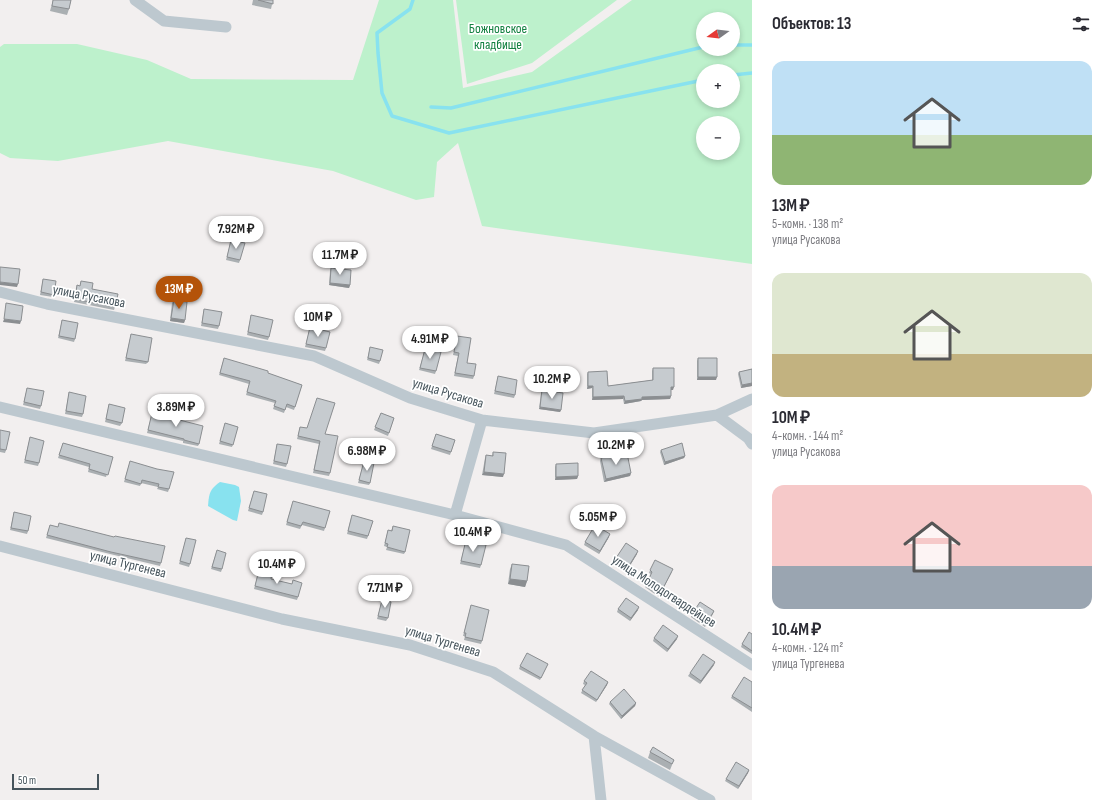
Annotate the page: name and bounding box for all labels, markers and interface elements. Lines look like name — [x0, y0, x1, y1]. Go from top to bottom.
north arrow — [696, 12, 740, 56]
map controls — [696, 12, 740, 160]
icon: filters — [1070, 13, 1092, 35]
text: Объектов: 13 — [772, 14, 851, 34]
park label: Божновское кладбище — [469, 20, 527, 53]
button: + — [696, 64, 740, 108]
icon: home — [896, 87, 968, 159]
button: − — [696, 116, 740, 160]
text: 13M ₽ — [772, 196, 810, 216]
pin: 7.92M ₽ — [199, 216, 273, 250]
text: 5-комн. · 138 m² — [772, 216, 843, 232]
text: 7.92M ₽ — [218, 221, 254, 237]
text: улица Русакова — [772, 232, 840, 248]
pin: 11.7M ₽ — [303, 242, 377, 276]
text: 11.7M ₽ — [322, 247, 358, 263]
pin: 13M ₽ — [151, 276, 207, 310]
street label: улица Русакова — [51, 281, 127, 311]
text: 13M ₽ — [165, 281, 193, 297]
icon: home — [896, 299, 968, 371]
pin: 10M ₽ — [290, 304, 346, 338]
text: 10M ₽ — [303, 309, 333, 325]
pin: 4.91M ₽ — [393, 326, 467, 360]
text: 4.91M ₽ — [411, 331, 449, 347]
pin: 10.2M ₽ — [515, 366, 589, 400]
text: 10.2M ₽ — [533, 371, 571, 387]
street label: улица Русакова — [410, 374, 486, 412]
pin: 3.89M ₽ — [139, 394, 213, 428]
text: 3.89M ₽ — [157, 399, 195, 415]
text: 10M ₽ — [772, 408, 810, 428]
text: 4-комн. · 144 m² — [772, 428, 843, 444]
pin: 10.2M ₽ — [579, 432, 653, 466]
text: 10.2M ₽ — [597, 437, 635, 453]
pin: 6.98M ₽ — [330, 438, 404, 472]
text: 6.98M ₽ — [348, 443, 386, 459]
text: улица Русакова — [772, 444, 840, 460]
pin: 5.05M ₽ — [561, 504, 635, 538]
text: 5.05M ₽ — [579, 509, 617, 525]
icon: home — [896, 511, 968, 583]
pin: 10.4M ₽ — [436, 519, 510, 553]
text: 10.4M ₽ — [454, 524, 492, 540]
street label: улица Тургенева — [88, 546, 168, 582]
pin: 10.4M ₽ — [240, 551, 314, 585]
street label: улица Молодогвардейцев — [609, 551, 719, 631]
text: 10.4M ₽ — [258, 556, 296, 572]
pin: 7.71M ₽ — [348, 575, 422, 609]
text: 7.71M ₽ — [367, 580, 403, 596]
text: 10.4M ₽ — [772, 620, 822, 640]
street label: улица Тургенева — [403, 621, 483, 661]
text: 4-комн. · 124 m² — [772, 640, 843, 656]
text: улица Тургенева — [772, 656, 844, 672]
scale bar — [12, 772, 99, 791]
text: 50 m — [18, 774, 36, 787]

